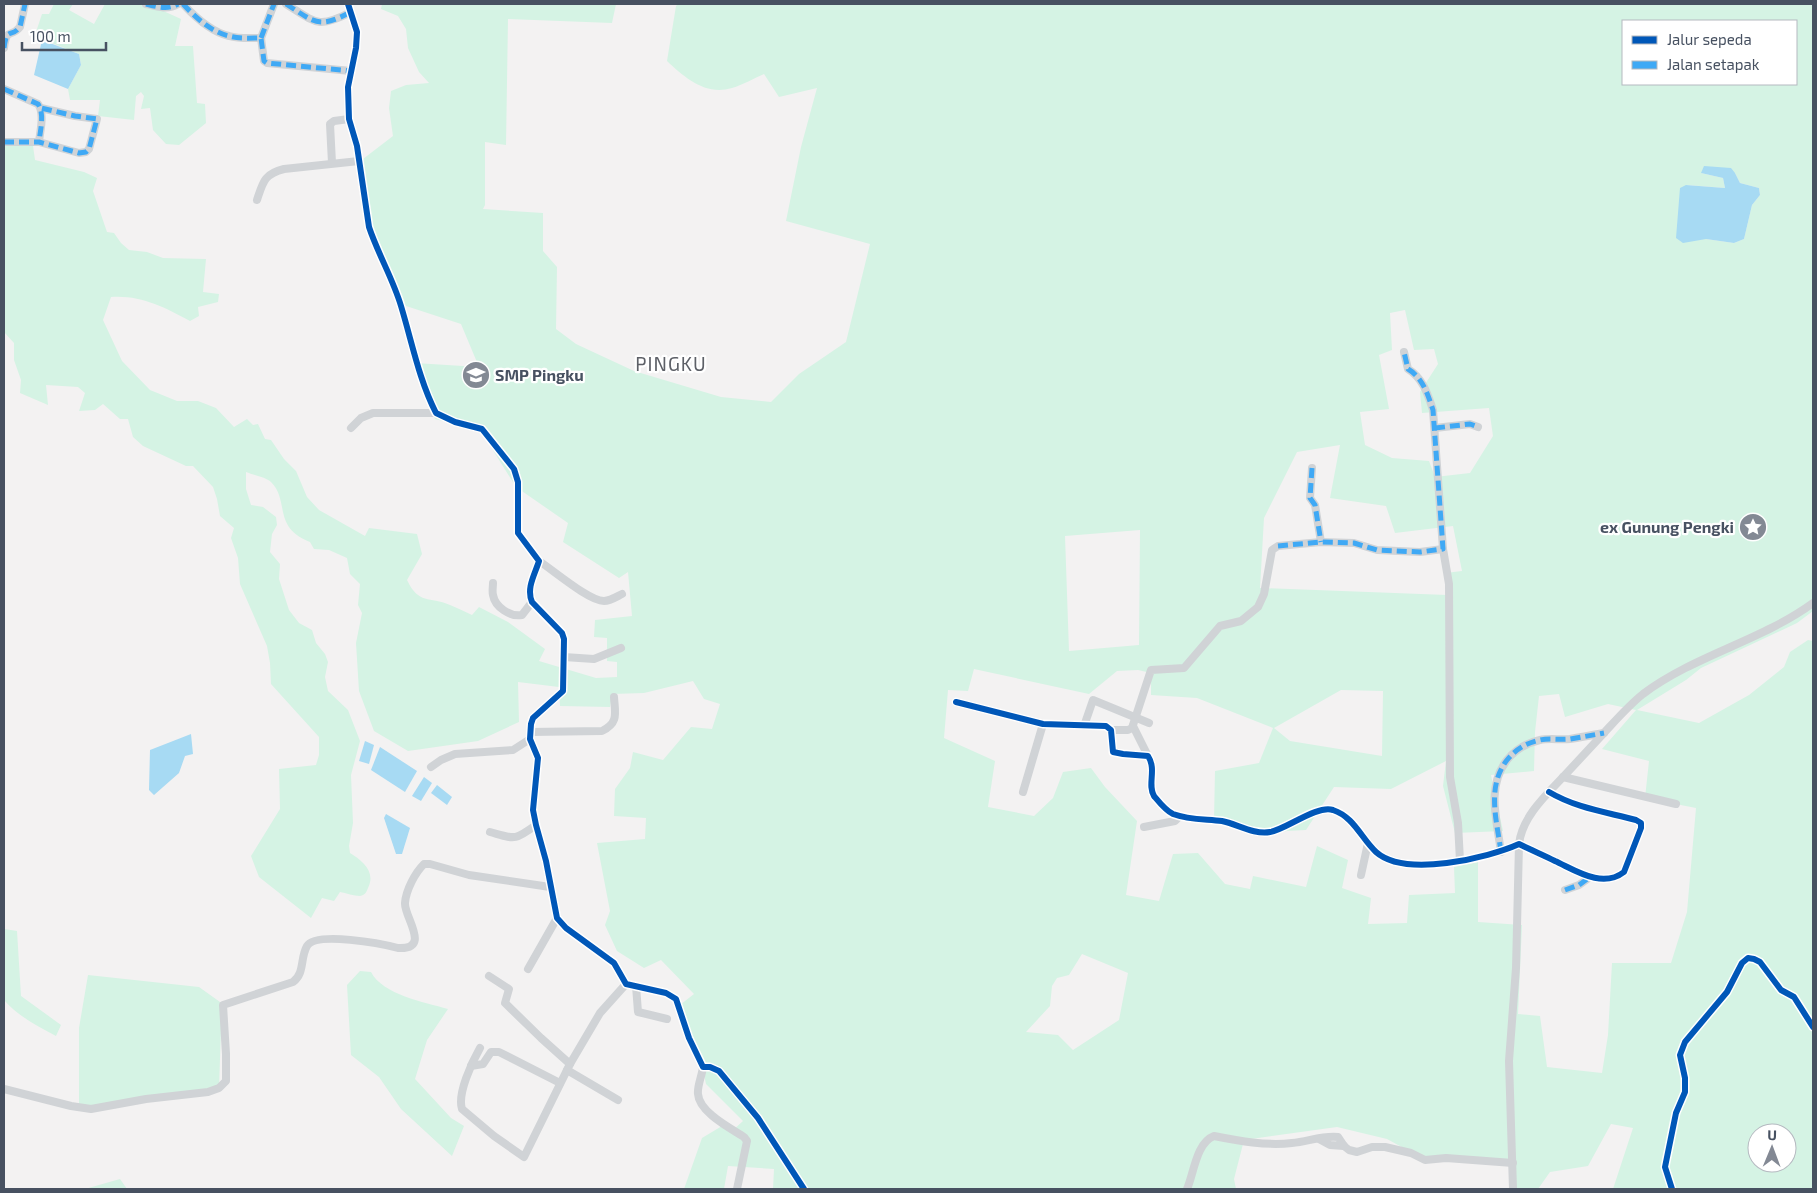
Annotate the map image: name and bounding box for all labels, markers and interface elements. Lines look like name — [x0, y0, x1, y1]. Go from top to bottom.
scale bar — [22, 20, 106, 52]
legend — [1622, 20, 1797, 85]
text: 100 m — [30, 27, 71, 45]
text: Jalur sepeda — [1667, 30, 1752, 48]
text: Jalan setapak — [1667, 55, 1760, 73]
district label: PINGKU — [635, 352, 707, 375]
school or university icon: SMP Pingku — [461, 360, 491, 390]
place label: SMP Pingku — [495, 365, 584, 384]
place icon: ex Gunung Pengki — [1738, 512, 1768, 542]
place label: ex Gunung Pengki — [1600, 517, 1734, 536]
north arrow — [1747, 1123, 1797, 1173]
text: U — [1767, 1126, 1777, 1143]

